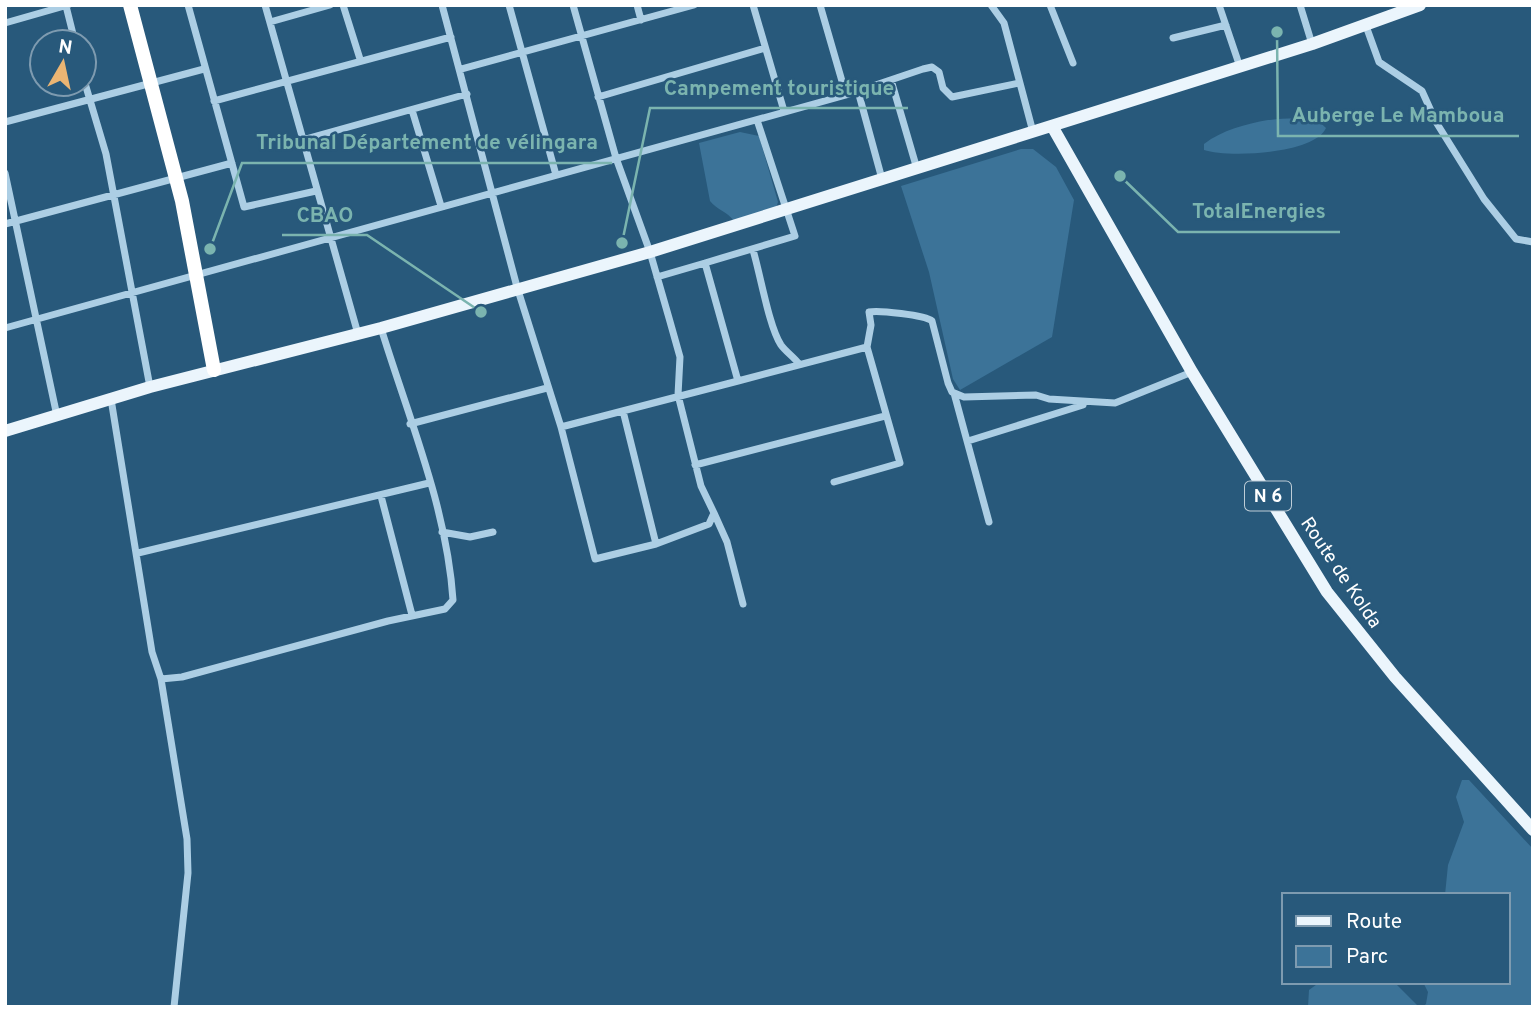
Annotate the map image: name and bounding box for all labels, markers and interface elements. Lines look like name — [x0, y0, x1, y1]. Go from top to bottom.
north arrow — [28, 28, 98, 98]
text: N — [57, 35, 74, 61]
callout: Campement touristique — [650, 66, 908, 108]
text: Campement touristique — [664, 76, 894, 103]
callout: Auberge Le Mamboua — [1278, 94, 1519, 136]
text: Auberge Le Mamboua — [1291, 103, 1505, 130]
callout: Tribunal Département de vélingara — [242, 121, 612, 163]
text: Tribunal Département de vélingara — [256, 130, 598, 157]
callout: TotalEnergies — [1178, 190, 1340, 232]
callout: CBAO — [282, 193, 367, 235]
text: TotalEnergies — [1192, 199, 1326, 226]
text: CBAO — [296, 203, 354, 230]
road number: N 6 — [1245, 482, 1291, 510]
street label: Route de Kolda — [1294, 513, 1386, 633]
legend — [1282, 893, 1510, 984]
text: Route — [1346, 909, 1402, 936]
text: Parc — [1346, 944, 1388, 971]

